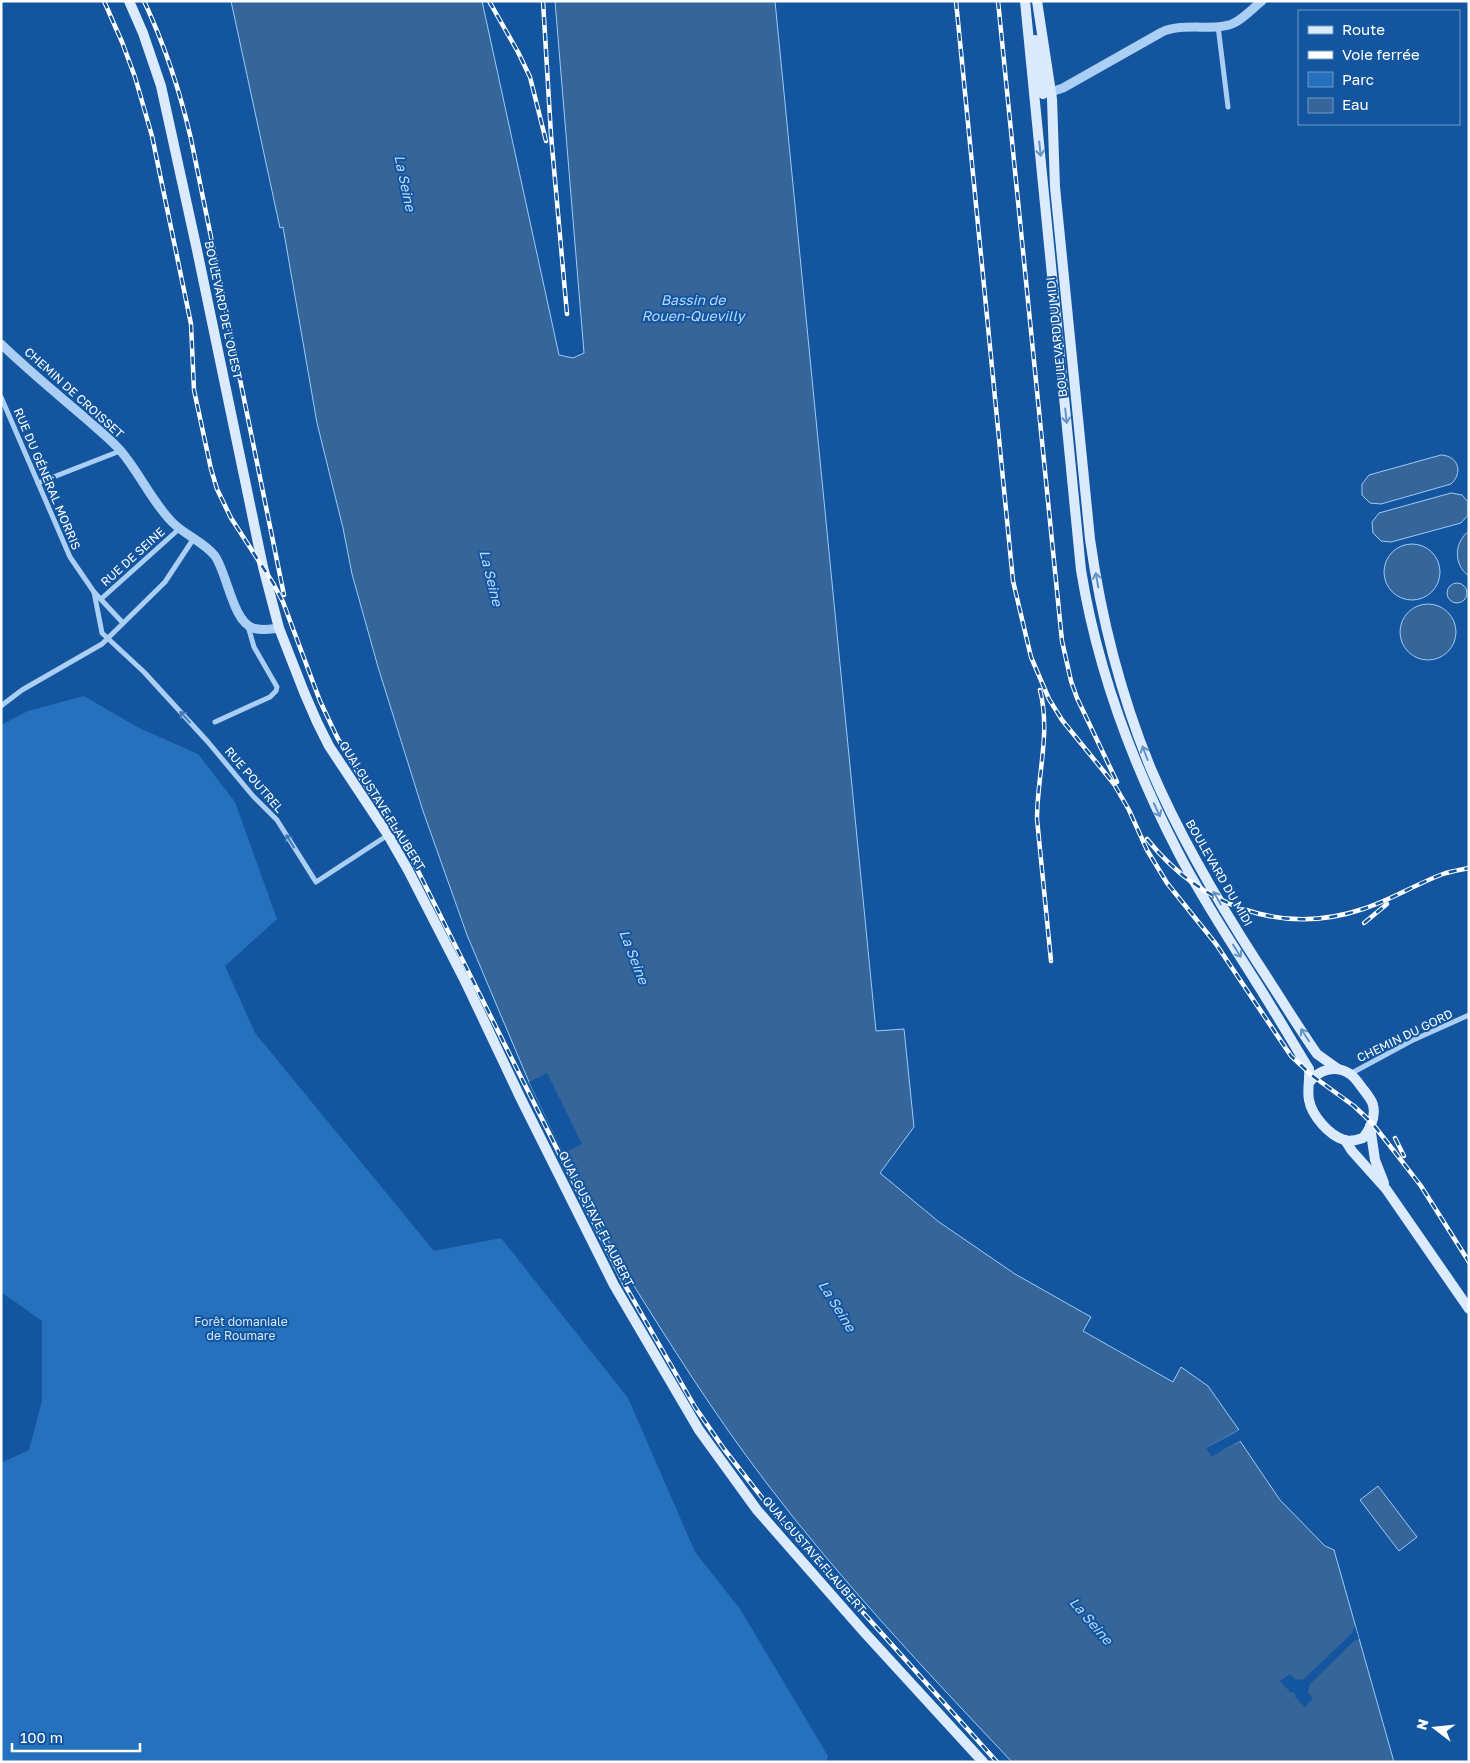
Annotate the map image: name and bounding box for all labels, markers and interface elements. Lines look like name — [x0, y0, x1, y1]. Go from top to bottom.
legend — [1298, 10, 1460, 125]
text: Route — [1342, 20, 1385, 38]
text: Voie ferrée — [1342, 45, 1420, 63]
text: Parc — [1342, 70, 1374, 88]
text: Eau — [1342, 95, 1369, 113]
one-way arrow — [1035, 141, 1045, 157]
water label: La Seine — [391, 153, 420, 213]
street label: BOULEVARD DE L'OUEST — [201, 239, 246, 381]
street label: BOULEVARD DU MIDI — [1043, 276, 1070, 398]
water label: Bassin de Rouen-Quevilly — [641, 291, 747, 324]
street label: CHEMIN DE CROISSET — [21, 344, 128, 442]
street label: RUE DU GÉNÉRAL MORRIS — [11, 406, 84, 552]
one-way arrow — [1061, 407, 1071, 423]
street label: RUE DE SEINE — [98, 524, 168, 589]
water label: La Seine — [476, 548, 507, 608]
one-way arrow — [1091, 572, 1101, 588]
one-way arrow — [180, 711, 191, 724]
street label: QUAI GUSTAVE FLAUBERT — [336, 738, 429, 874]
street label: RUE POUTREL — [222, 744, 287, 816]
one-way arrow — [1140, 746, 1149, 761]
one-way arrow — [1153, 802, 1163, 817]
street label: BOULEVARD DU MIDI — [1183, 817, 1256, 929]
one-way arrow — [284, 835, 294, 849]
one-way arrow — [1211, 892, 1221, 906]
water label: La Seine — [616, 927, 653, 987]
one-way arrow — [1232, 944, 1242, 958]
street label: CHEMIN DU GORD — [1354, 1006, 1455, 1065]
one-way arrow — [1299, 1028, 1310, 1042]
street label: QUAI GUSTAVE FLAUBERT — [556, 1148, 637, 1290]
water label: La Seine — [815, 1277, 860, 1335]
park label: Forêt domaniale de Roumare — [194, 1314, 288, 1343]
street label: QUAI GUSTAVE FLAUBERT — [759, 1493, 870, 1617]
water label: La Seine — [1066, 1594, 1117, 1648]
north arrow — [1410, 1703, 1460, 1753]
text: N — [1412, 1717, 1432, 1732]
scale bar — [12, 1720, 140, 1752]
text: 100 m — [20, 1728, 63, 1746]

